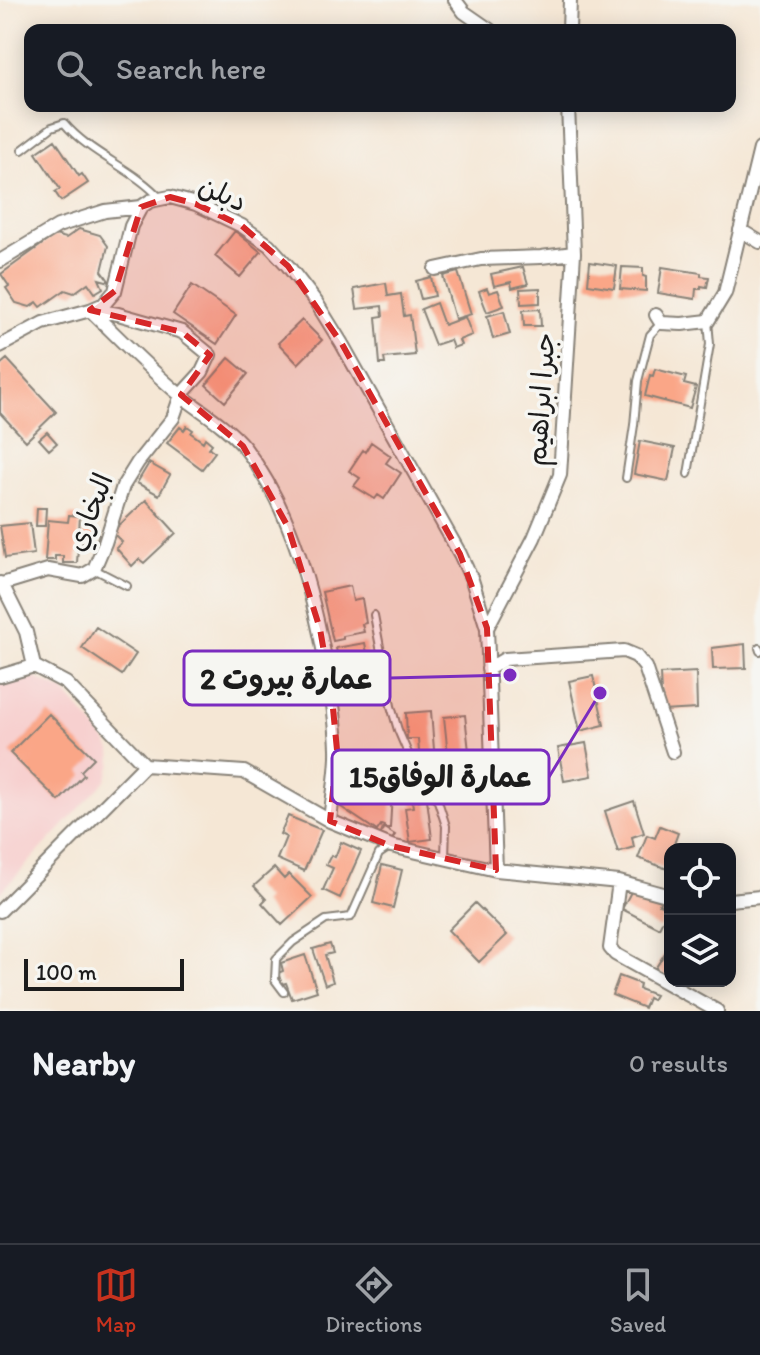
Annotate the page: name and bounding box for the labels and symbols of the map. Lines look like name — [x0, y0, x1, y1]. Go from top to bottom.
street label: دبلن — [193, 167, 252, 219]
street label: جبرا ابراهيم — [518, 331, 567, 467]
street label: البخاري — [58, 468, 124, 557]
callout: عمارة بيروت 2 — [184, 651, 390, 705]
text: عمارة بيروت 2 — [200, 660, 374, 697]
callout: عمارة الوفاق15 — [332, 750, 549, 804]
text: عمارة الوفاق15 — [349, 758, 533, 796]
scale bar — [24, 955, 184, 991]

